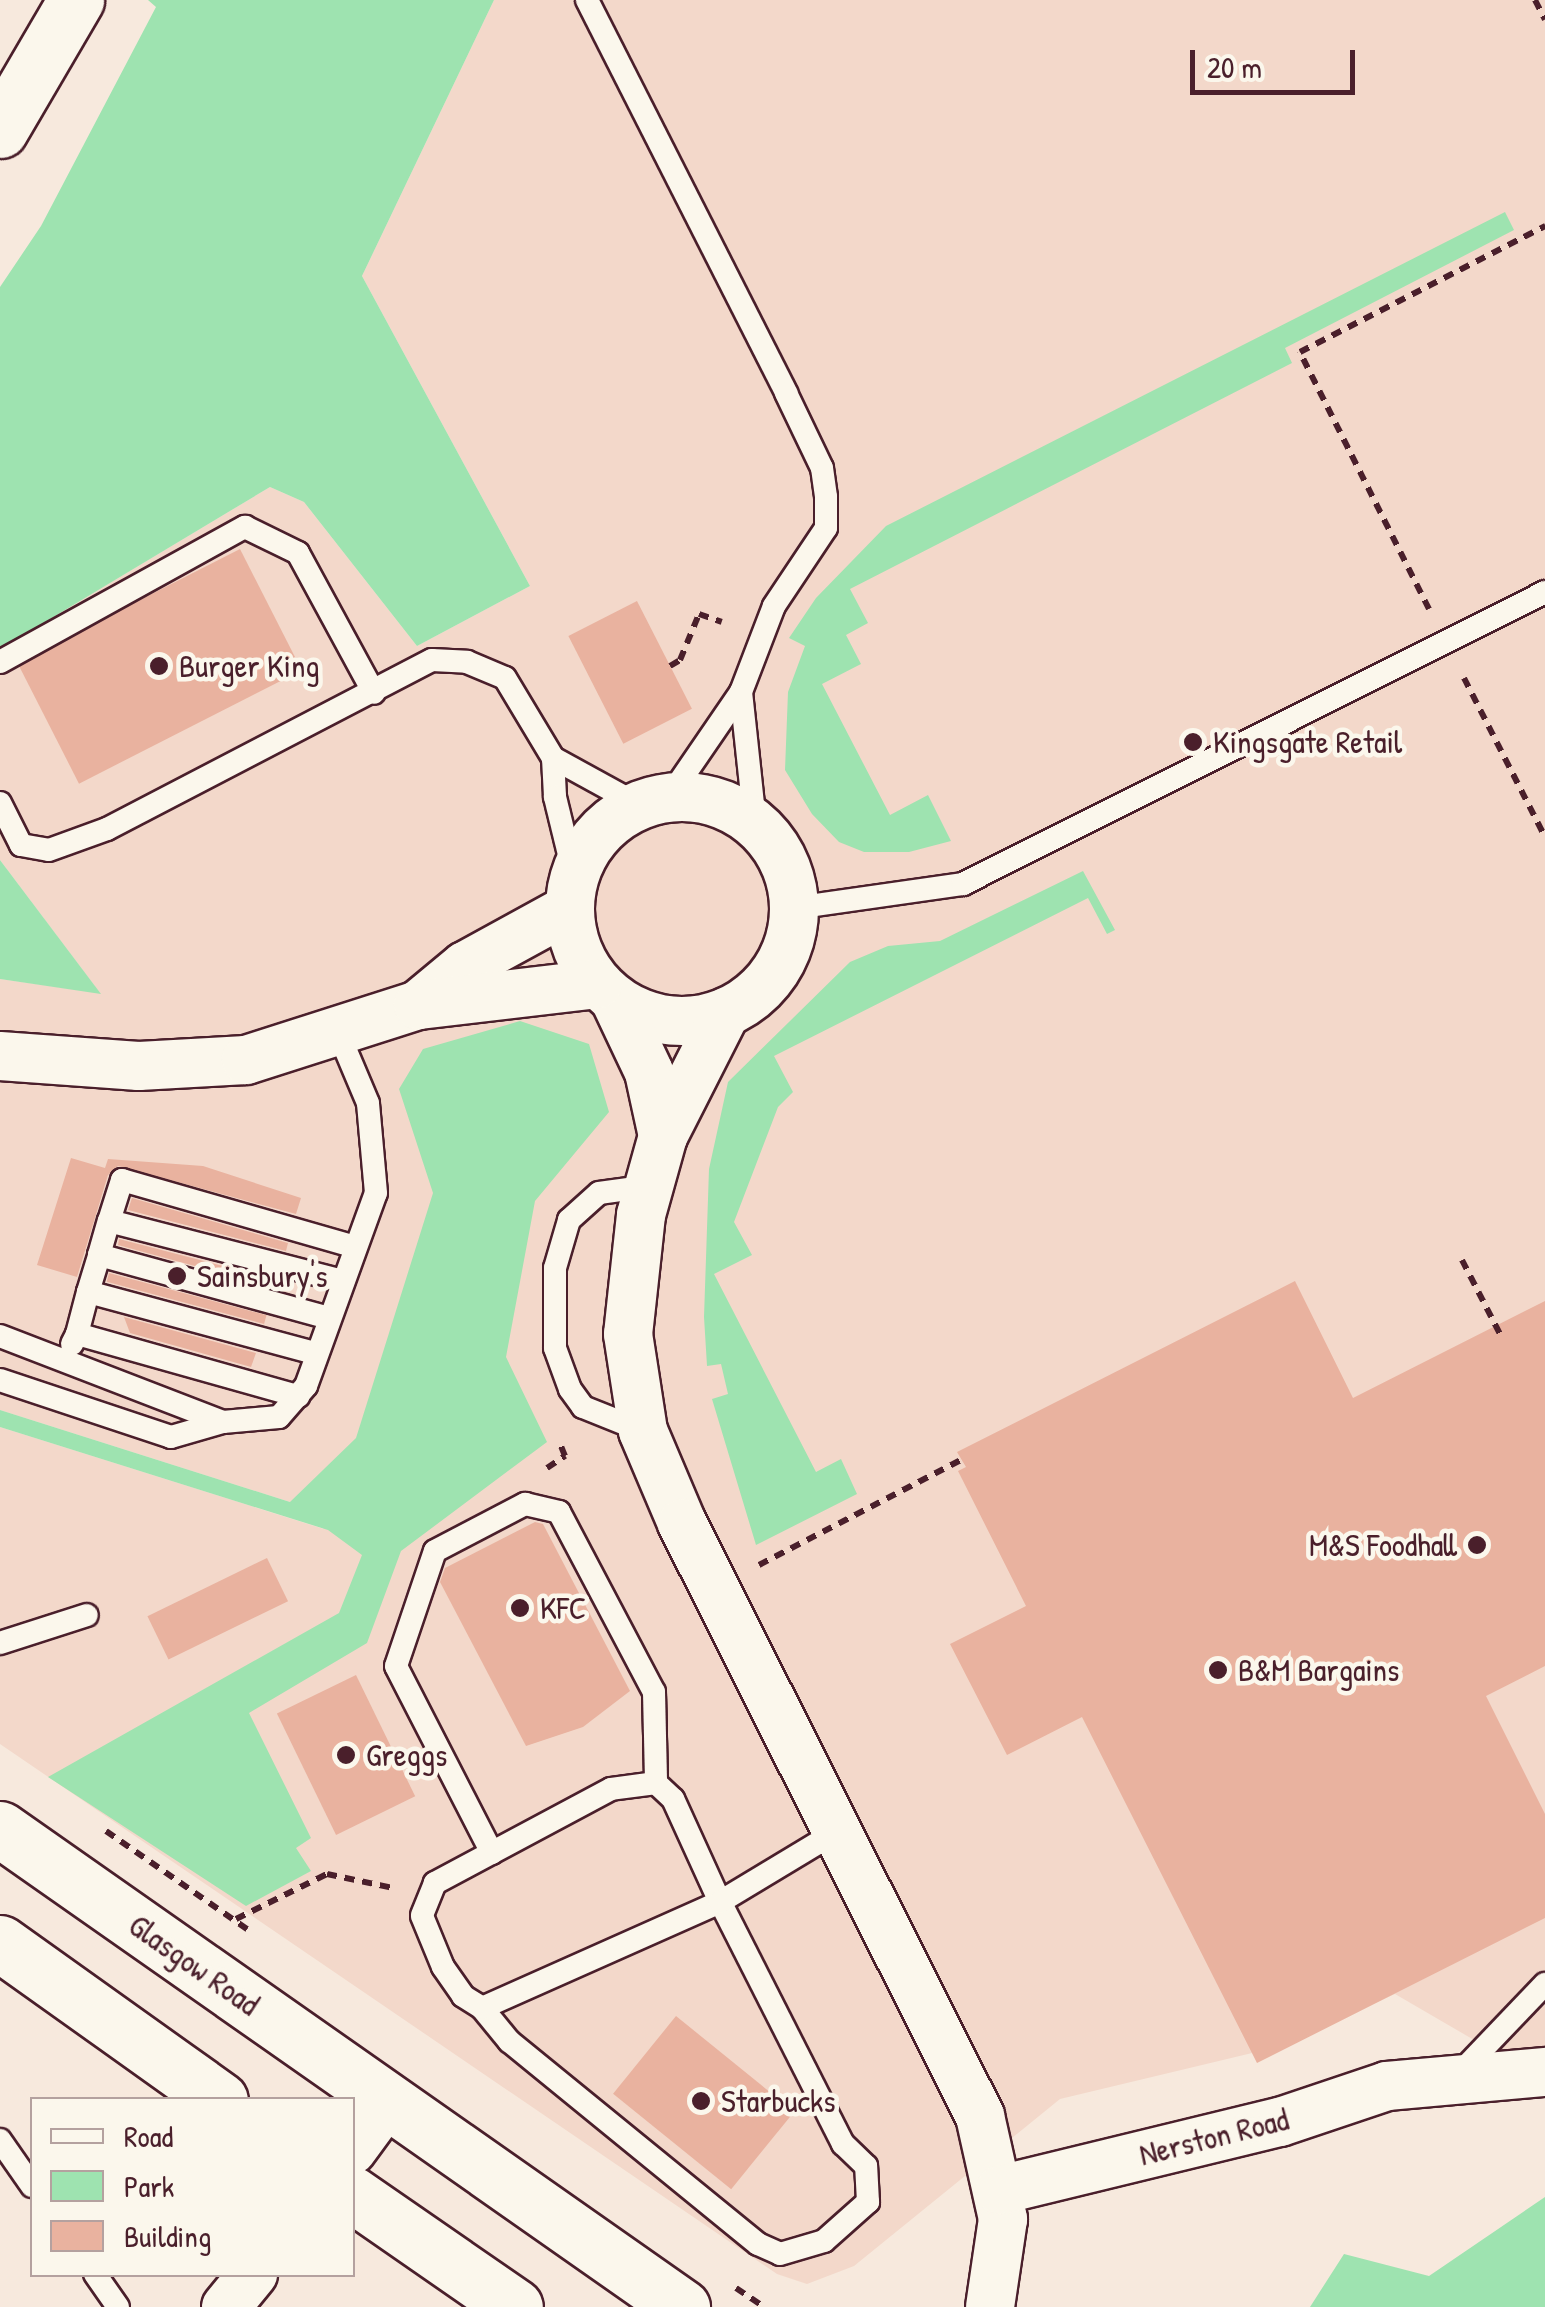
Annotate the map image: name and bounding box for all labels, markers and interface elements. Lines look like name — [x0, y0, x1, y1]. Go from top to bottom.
scale bar — [1195, 30, 1360, 92]
text: 20 m — [1207, 47, 1262, 87]
place label: Burger King — [179, 647, 320, 685]
marker: Burger King — [148, 655, 170, 677]
place label: Kingsgate Retail — [1213, 723, 1402, 761]
marker: Kingsgate Retail — [1182, 731, 1204, 753]
place label: Sainsbury's — [197, 1257, 328, 1295]
marker: Sainsbury's — [166, 1265, 188, 1287]
place label: M&S Foodhall — [1309, 1526, 1457, 1564]
marker: M&S Foodhall — [1466, 1534, 1488, 1556]
place label: KFC — [540, 1589, 586, 1627]
marker: KFC — [509, 1597, 531, 1619]
place label: B&M Bargains — [1238, 1651, 1399, 1689]
marker: B&M Bargains — [1207, 1659, 1229, 1681]
place label: Greggs — [366, 1736, 447, 1774]
marker: Greggs — [335, 1744, 357, 1766]
street label: Glasgow Road — [121, 1906, 267, 2024]
place label: Starbucks — [721, 2082, 836, 2120]
marker: Starbucks — [690, 2090, 712, 2112]
legend — [30, 2097, 355, 2277]
street label: Nerston Road — [1135, 2100, 1293, 2174]
text: Road — [124, 2116, 173, 2156]
text: Park — [124, 2166, 174, 2206]
text: Building — [124, 2216, 211, 2256]

